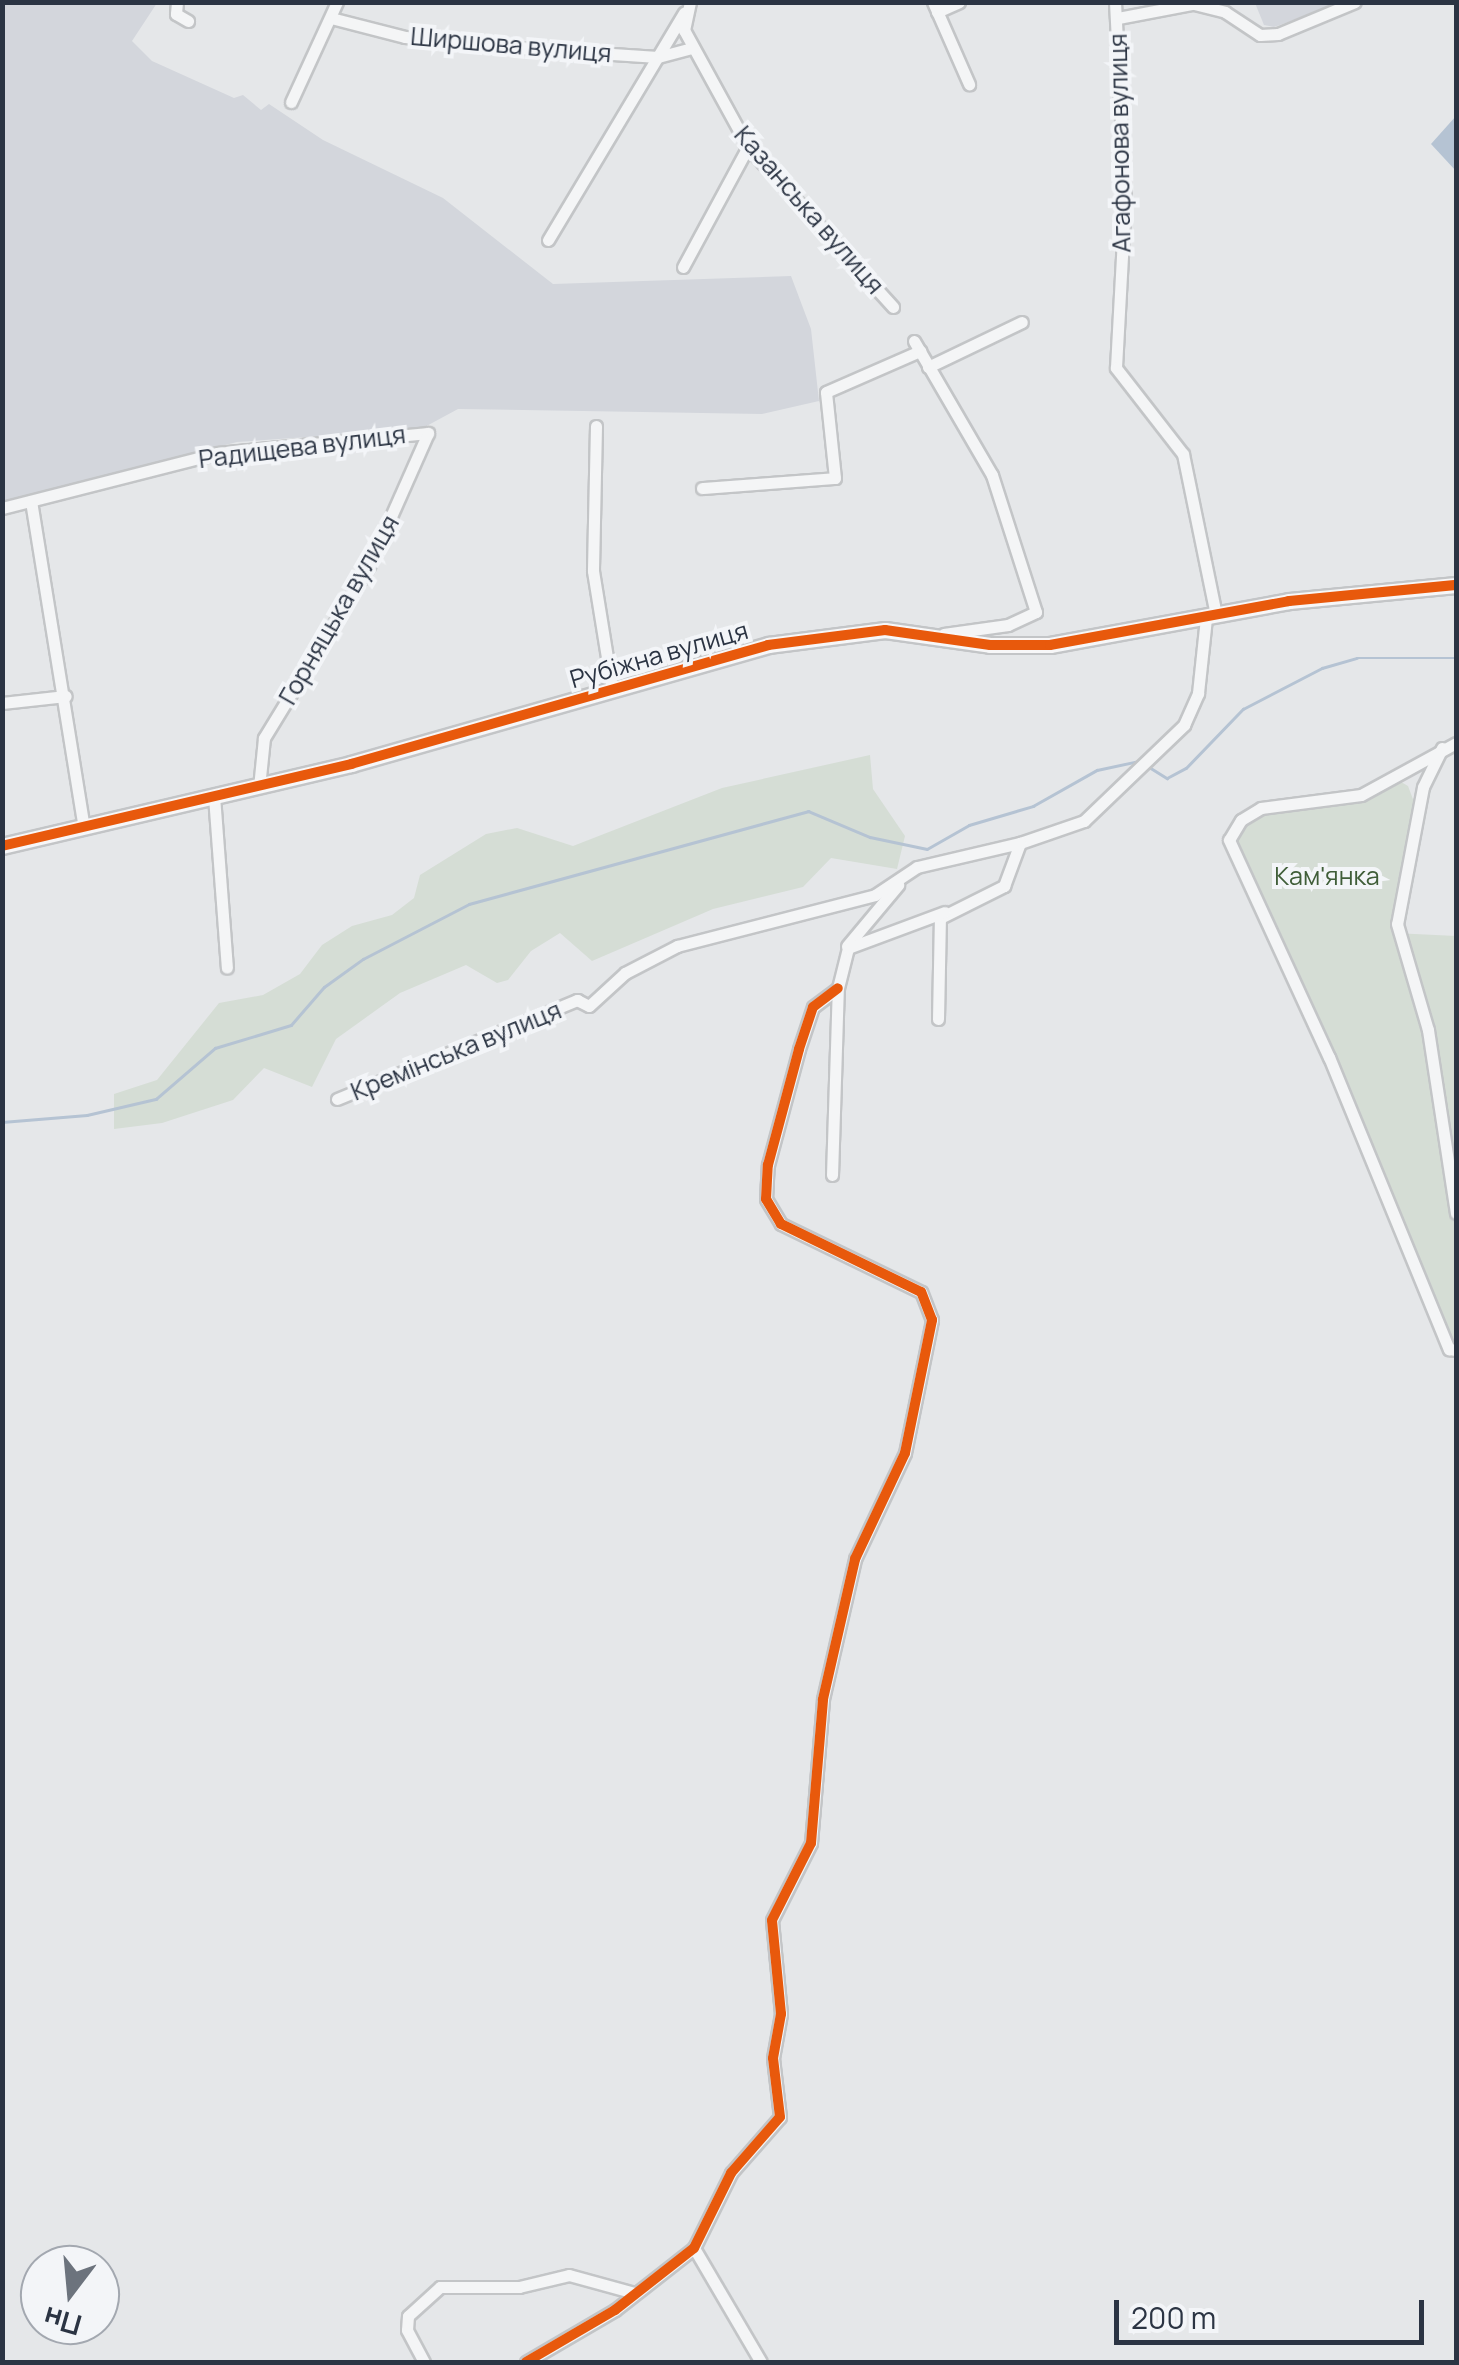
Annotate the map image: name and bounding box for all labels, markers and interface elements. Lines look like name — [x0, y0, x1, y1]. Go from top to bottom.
street label: Ширшова вулиця — [409, 21, 613, 69]
street label: Агафонова вулиця — [1103, 33, 1137, 253]
street label: Казанська вулиця — [728, 120, 890, 300]
street label: Радищева вулиця — [197, 419, 407, 475]
street label: Горняцька вулиця — [273, 510, 405, 710]
street label: Рубіжна вулиця — [567, 615, 751, 695]
park label: Кам'янка — [1274, 861, 1380, 891]
street label: Кремінська вулиця — [346, 995, 566, 1107]
north arrow — [20, 2245, 120, 2345]
scale bar — [1119, 2280, 1429, 2342]
text: 200 m — [1131, 2297, 1216, 2338]
text: Пн — [39, 2298, 86, 2345]

